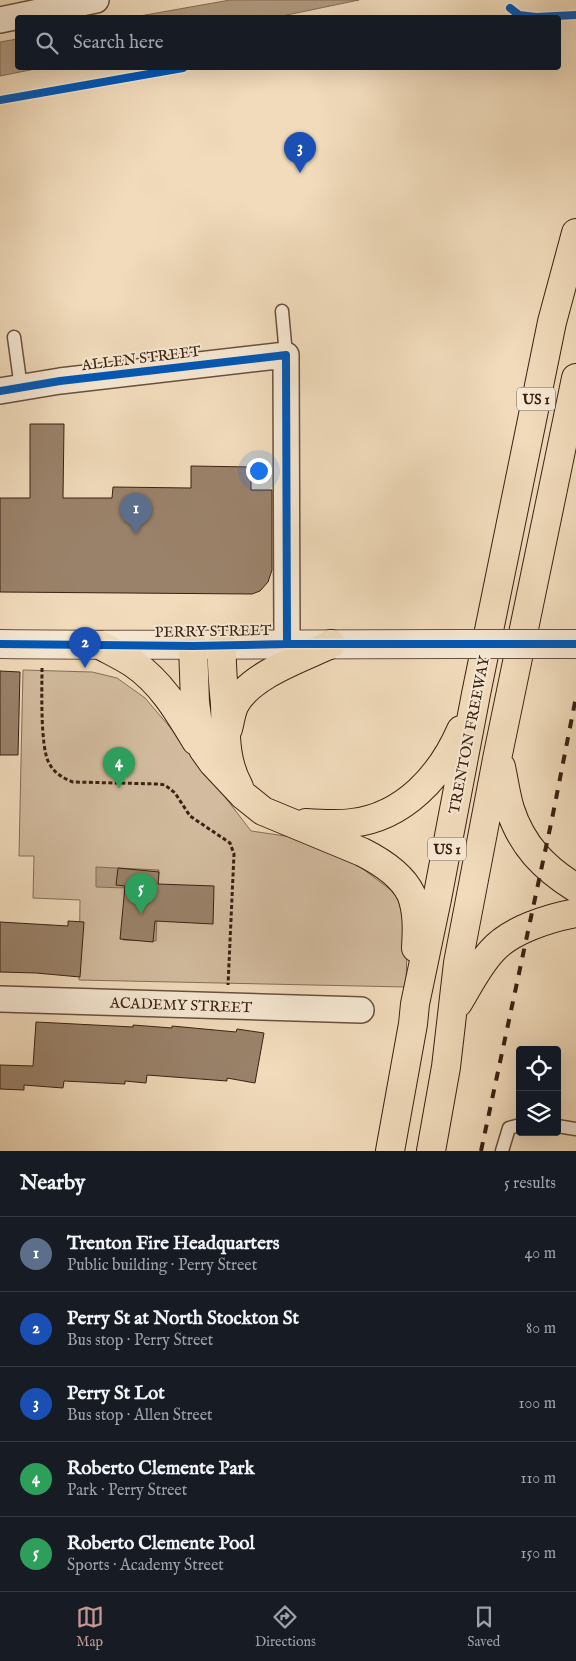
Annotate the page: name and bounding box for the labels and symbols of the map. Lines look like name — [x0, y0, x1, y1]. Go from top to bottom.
pin: 3 — [284, 132, 316, 173]
street label: ALLEN STREET — [79, 342, 202, 375]
road number: US 1 — [517, 388, 555, 410]
your location — [246, 458, 272, 484]
pin: 1 — [120, 493, 152, 534]
street label: PERRY STREET — [154, 621, 272, 642]
pin: 2 — [69, 627, 101, 668]
street label: TRENTON FREEWAY — [445, 654, 494, 816]
pin: 4 — [103, 747, 135, 788]
road number: US 1 — [428, 838, 466, 861]
pin: 5 — [125, 873, 157, 914]
street label: ACADEMY STREET — [109, 993, 252, 1017]

